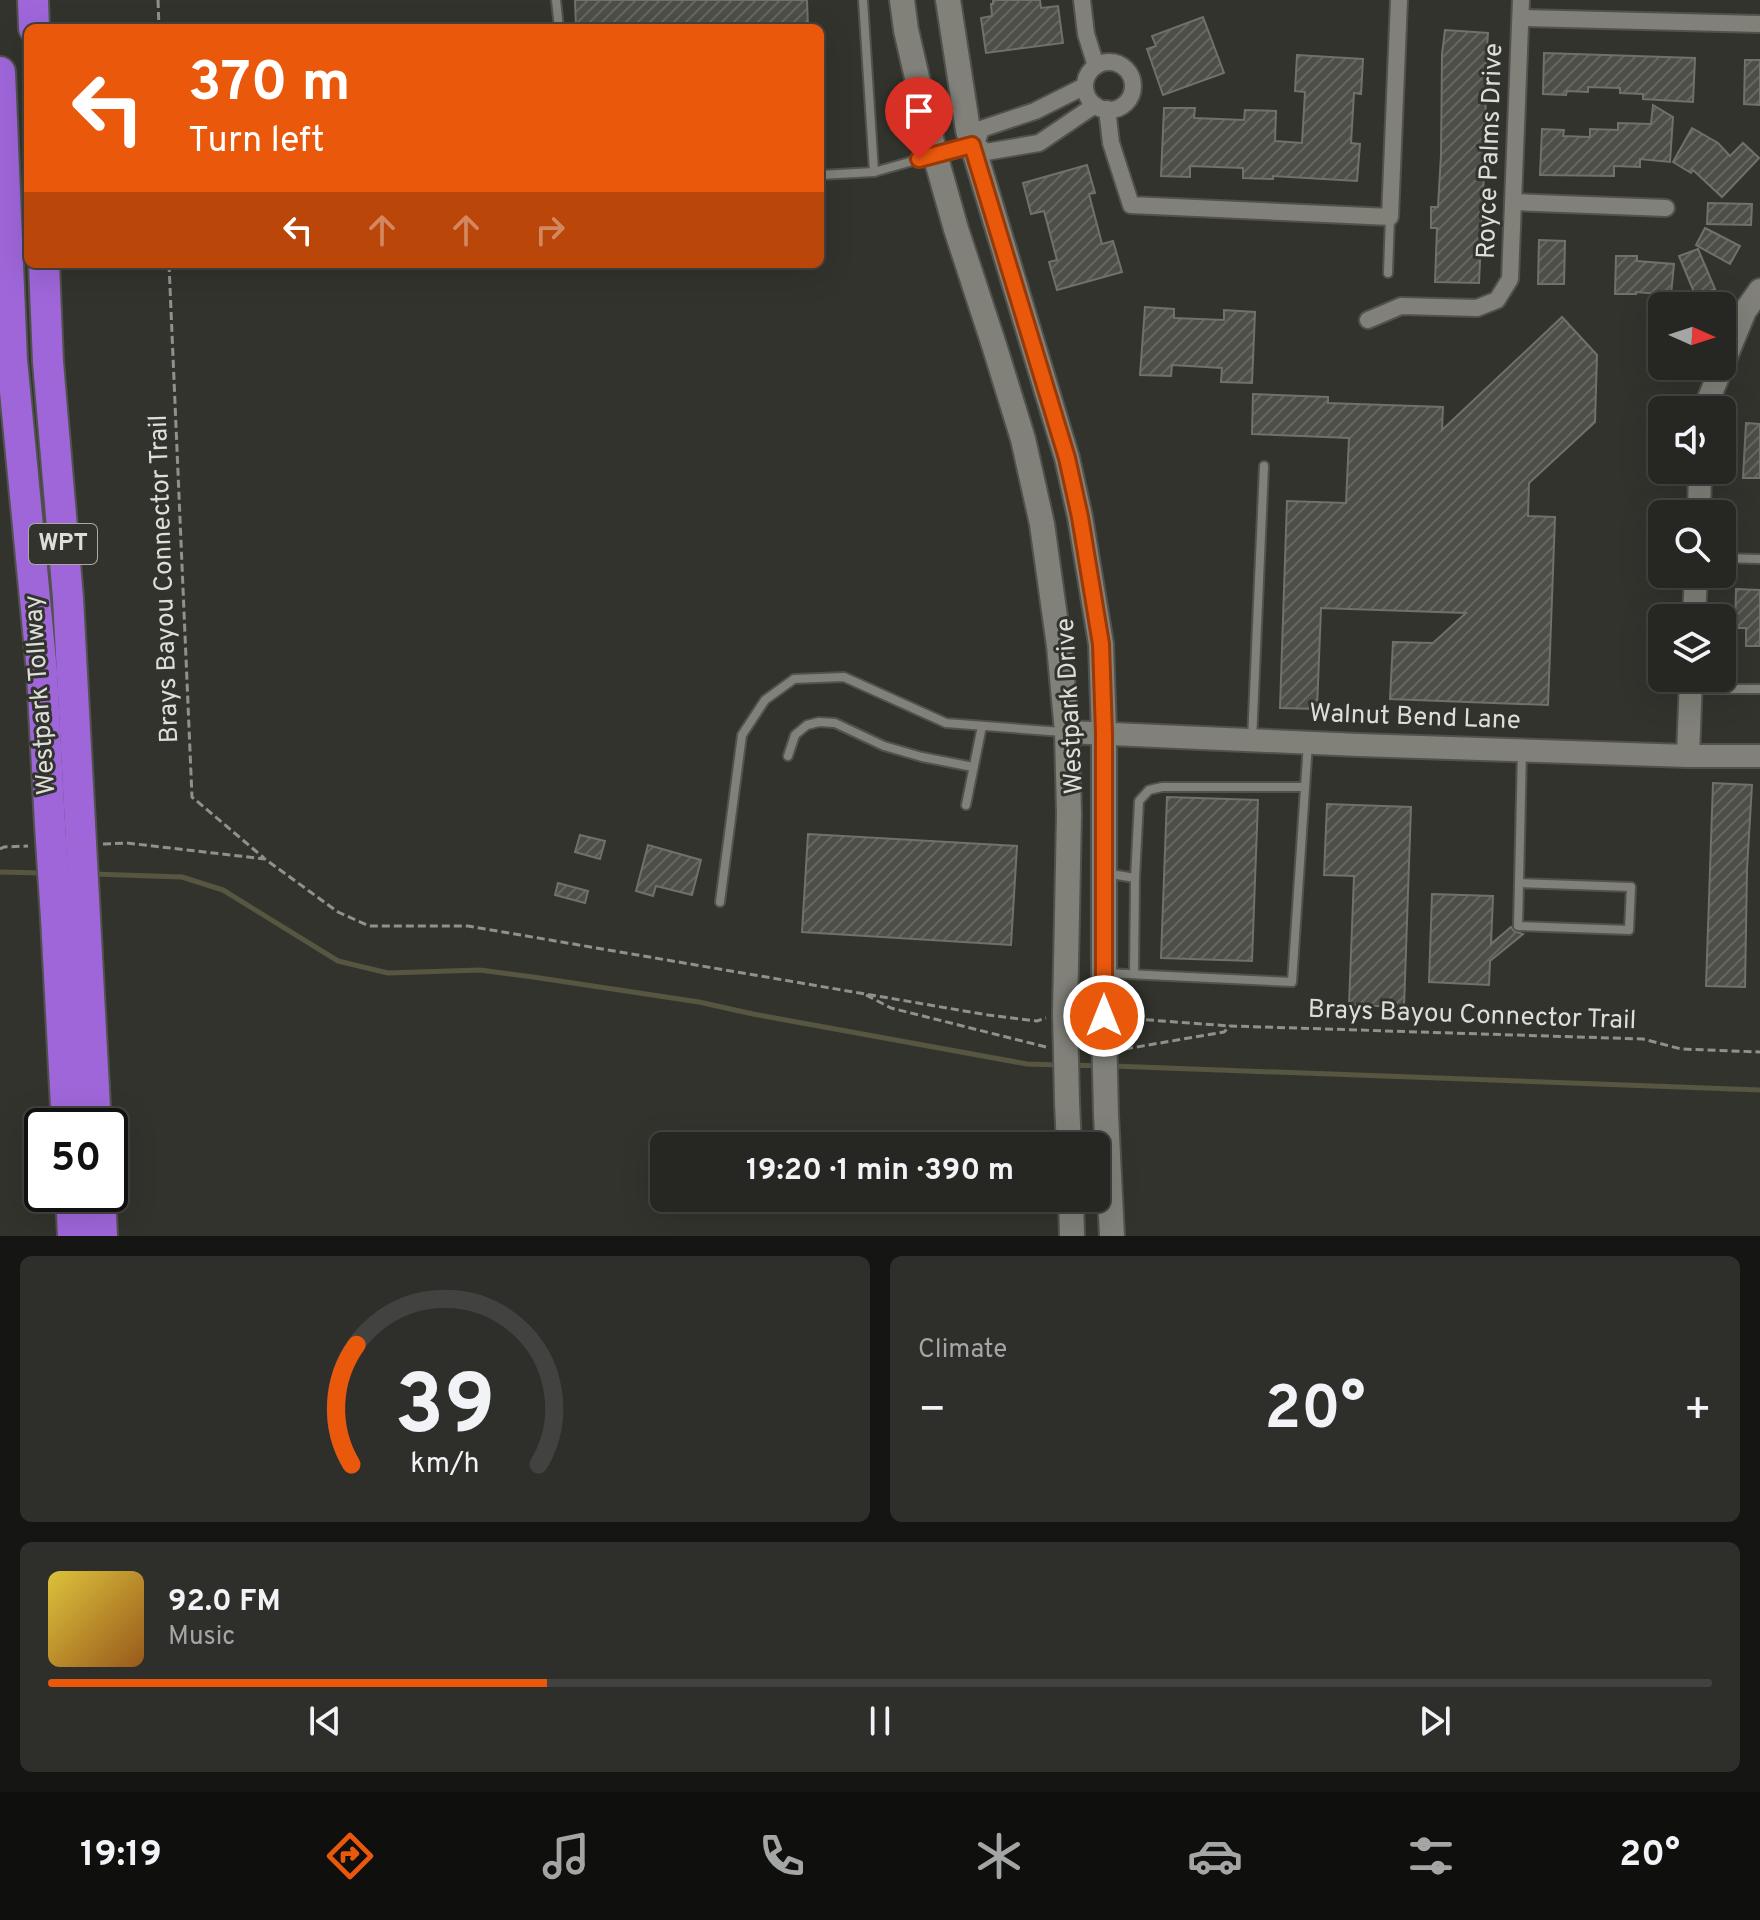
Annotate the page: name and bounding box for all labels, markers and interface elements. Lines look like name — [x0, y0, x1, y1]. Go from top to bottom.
street label: Royce Palms Drive — [1471, 42, 1511, 260]
text: 370 m — [188, 50, 351, 120]
icon: left — [56, 56, 160, 160]
pin — [885, 77, 953, 159]
icon: arrive — [897, 89, 941, 133]
text: Turn left — [188, 119, 325, 165]
icon: left — [276, 208, 320, 252]
icon: ahead — [360, 208, 404, 252]
icon: ahead — [444, 208, 488, 252]
icon: right — [528, 208, 572, 252]
north arrow — [1648, 292, 1736, 380]
map controls — [1648, 292, 1736, 692]
button: sound — [1648, 396, 1736, 484]
street label: Brays Bayou Connector Trail — [143, 414, 187, 744]
button: search — [1648, 500, 1736, 588]
road number: WPT — [29, 524, 97, 564]
street label: Westpark Tollway — [18, 594, 64, 796]
button: layers — [1648, 604, 1736, 692]
street label: Westpark Drive — [1050, 617, 1092, 795]
street label: Walnut Bend Lane — [1309, 698, 1521, 738]
position arrow — [1062, 974, 1146, 1058]
street label: Brays Bayou Connector Trail — [1307, 994, 1637, 1038]
speed limit sign: 50 — [24, 1108, 128, 1212]
text: 19:20 · 1 min · 390 m — [746, 1153, 1014, 1190]
text: Climate — [918, 1334, 1007, 1367]
text: 39 — [395, 1358, 495, 1463]
text: 20° — [1264, 1374, 1366, 1450]
text: − — [918, 1384, 946, 1440]
text: + — [1684, 1384, 1712, 1440]
text: km/h — [410, 1447, 480, 1483]
text: 92.0 FM — [168, 1584, 281, 1621]
text: Music — [168, 1621, 235, 1654]
icon: previous — [303, 1699, 347, 1743]
icon: pause — [858, 1699, 902, 1743]
icon: next — [1413, 1699, 1457, 1743]
icon: directions — [322, 1828, 378, 1884]
icon: music — [538, 1828, 594, 1884]
icon: phone — [754, 1828, 810, 1884]
icon: climate — [971, 1828, 1027, 1884]
icon: car — [1187, 1828, 1243, 1884]
icon: filters — [1403, 1828, 1459, 1884]
text: 19:19 — [80, 1833, 162, 1879]
text: 20° — [1619, 1833, 1680, 1879]

